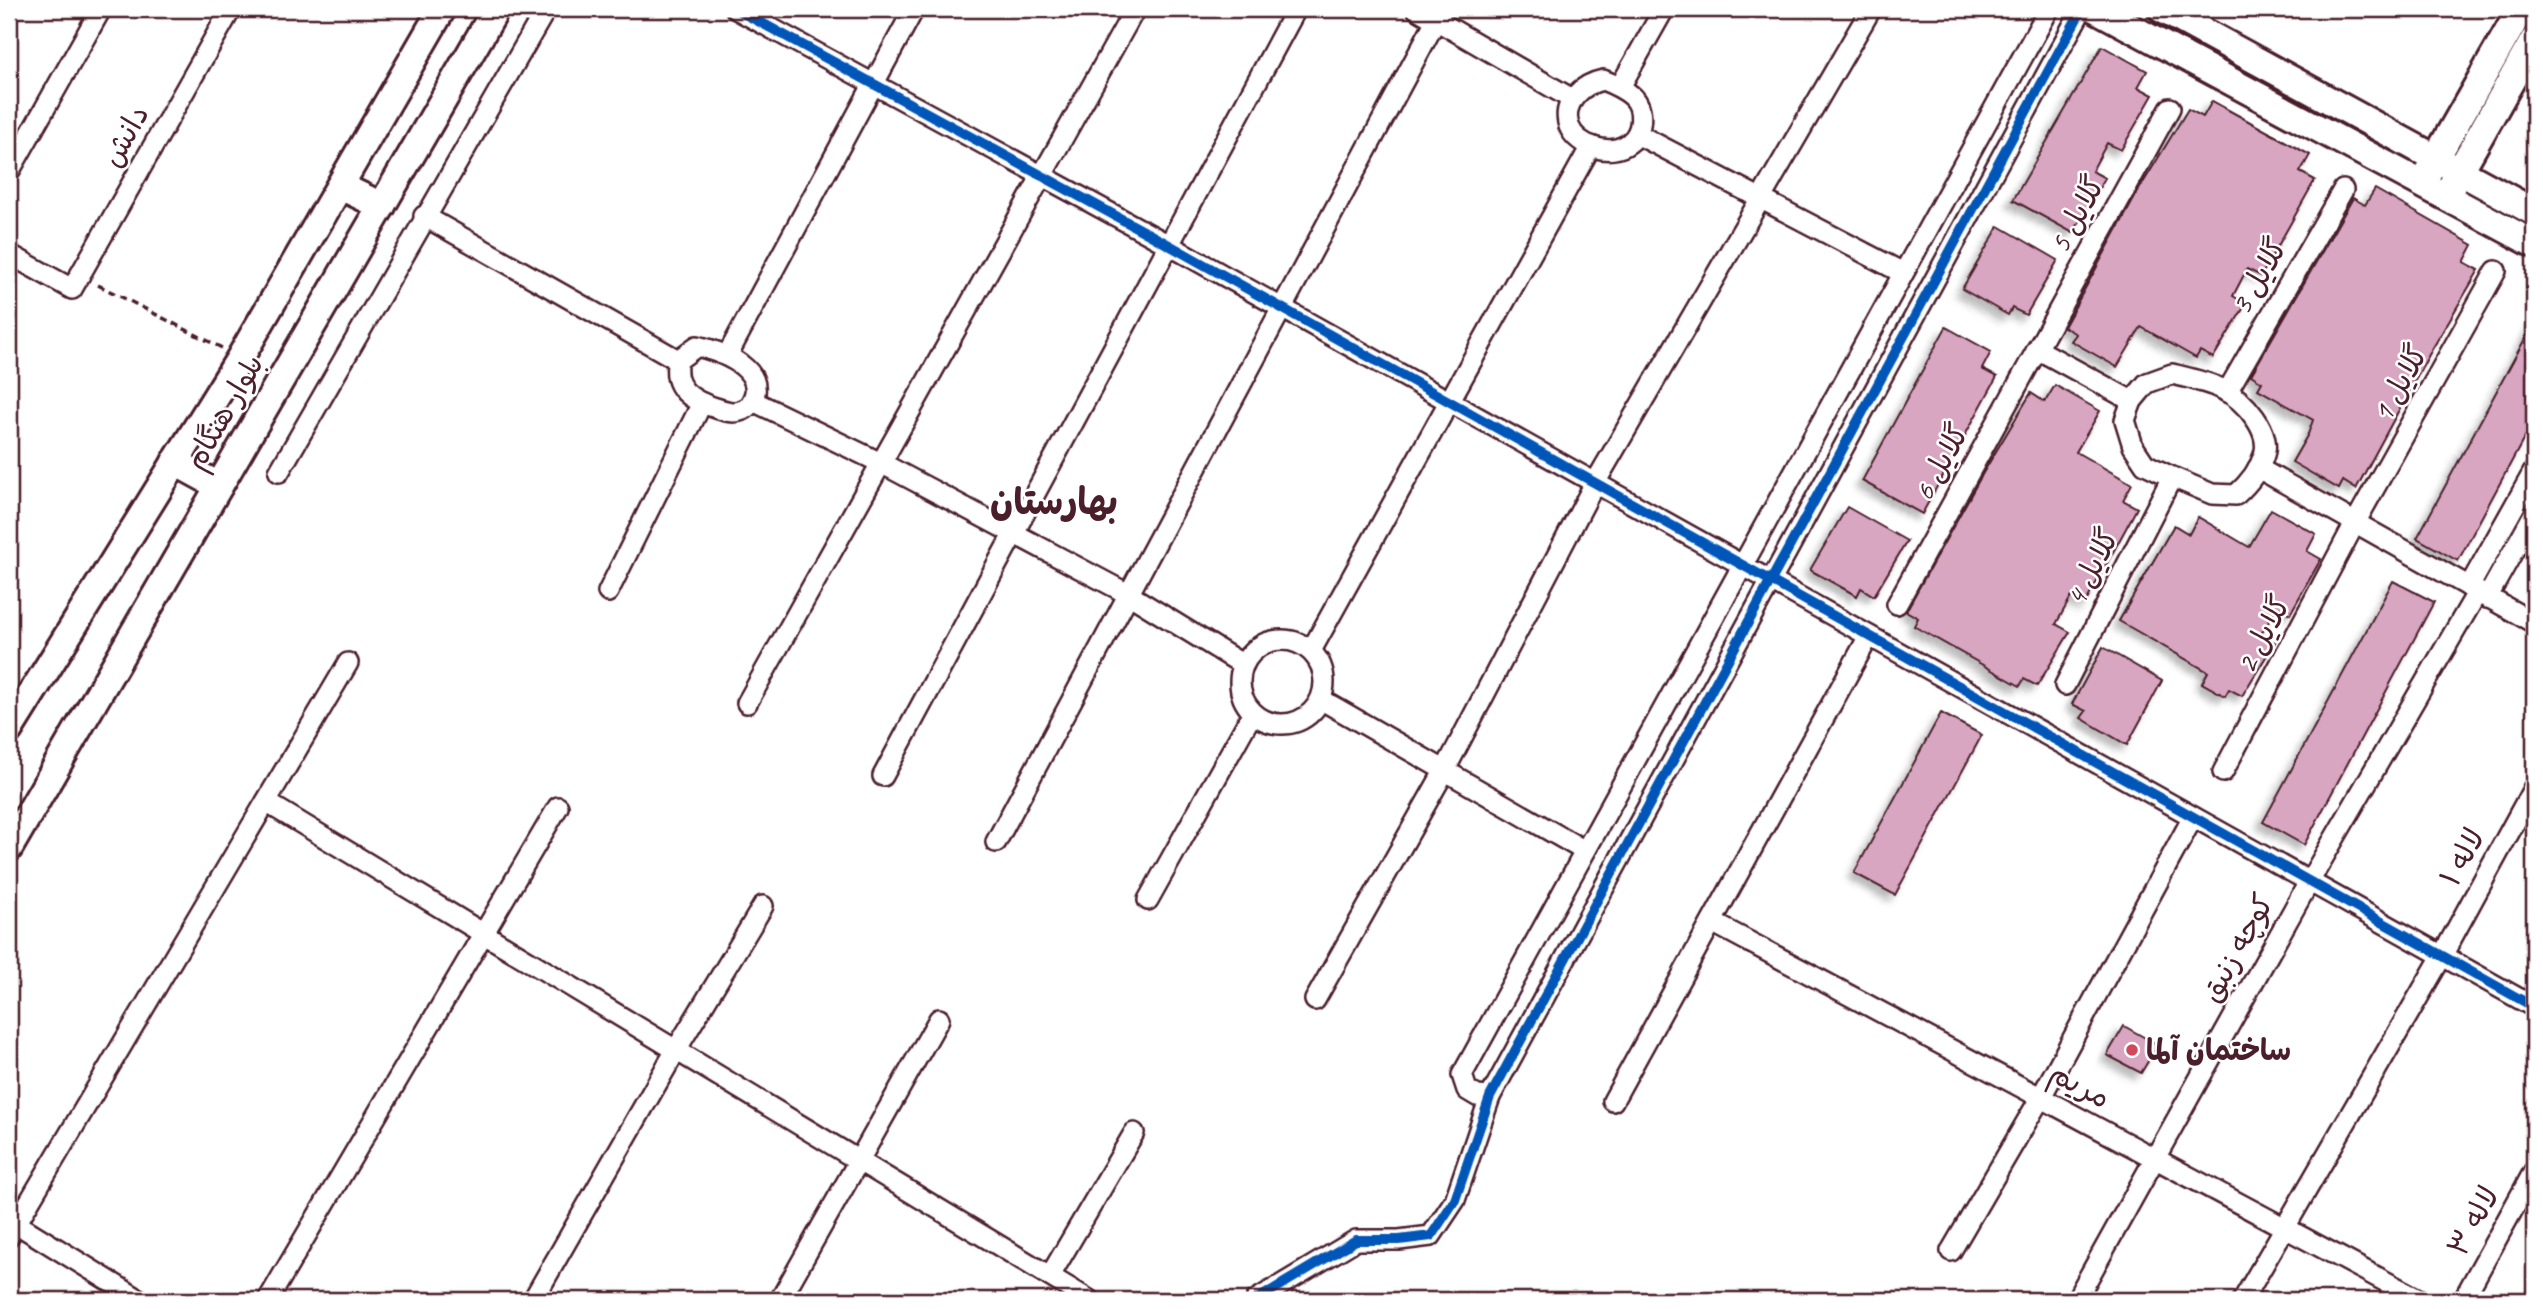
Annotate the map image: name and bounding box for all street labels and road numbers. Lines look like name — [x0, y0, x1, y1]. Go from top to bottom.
street label: دانش — [93, 98, 157, 174]
street label: گلایل 5 — [2040, 169, 2114, 259]
street label: گلایل 3 — [2222, 231, 2296, 321]
street label: گلایل 1 — [2363, 338, 2437, 428]
street label: بلوار هنگام — [176, 348, 275, 478]
street label: گلایل 6 — [1904, 417, 1978, 507]
street label: گلایل 4 — [2056, 522, 2128, 612]
street label: گلایل 2 — [2227, 589, 2299, 679]
street label: لاله ۱ — [2431, 821, 2493, 893]
street label: کوچه زنبق — [2192, 887, 2282, 1009]
street label: مریم — [2042, 1053, 2117, 1119]
street label: لاله ۳ — [2438, 1179, 2508, 1263]

